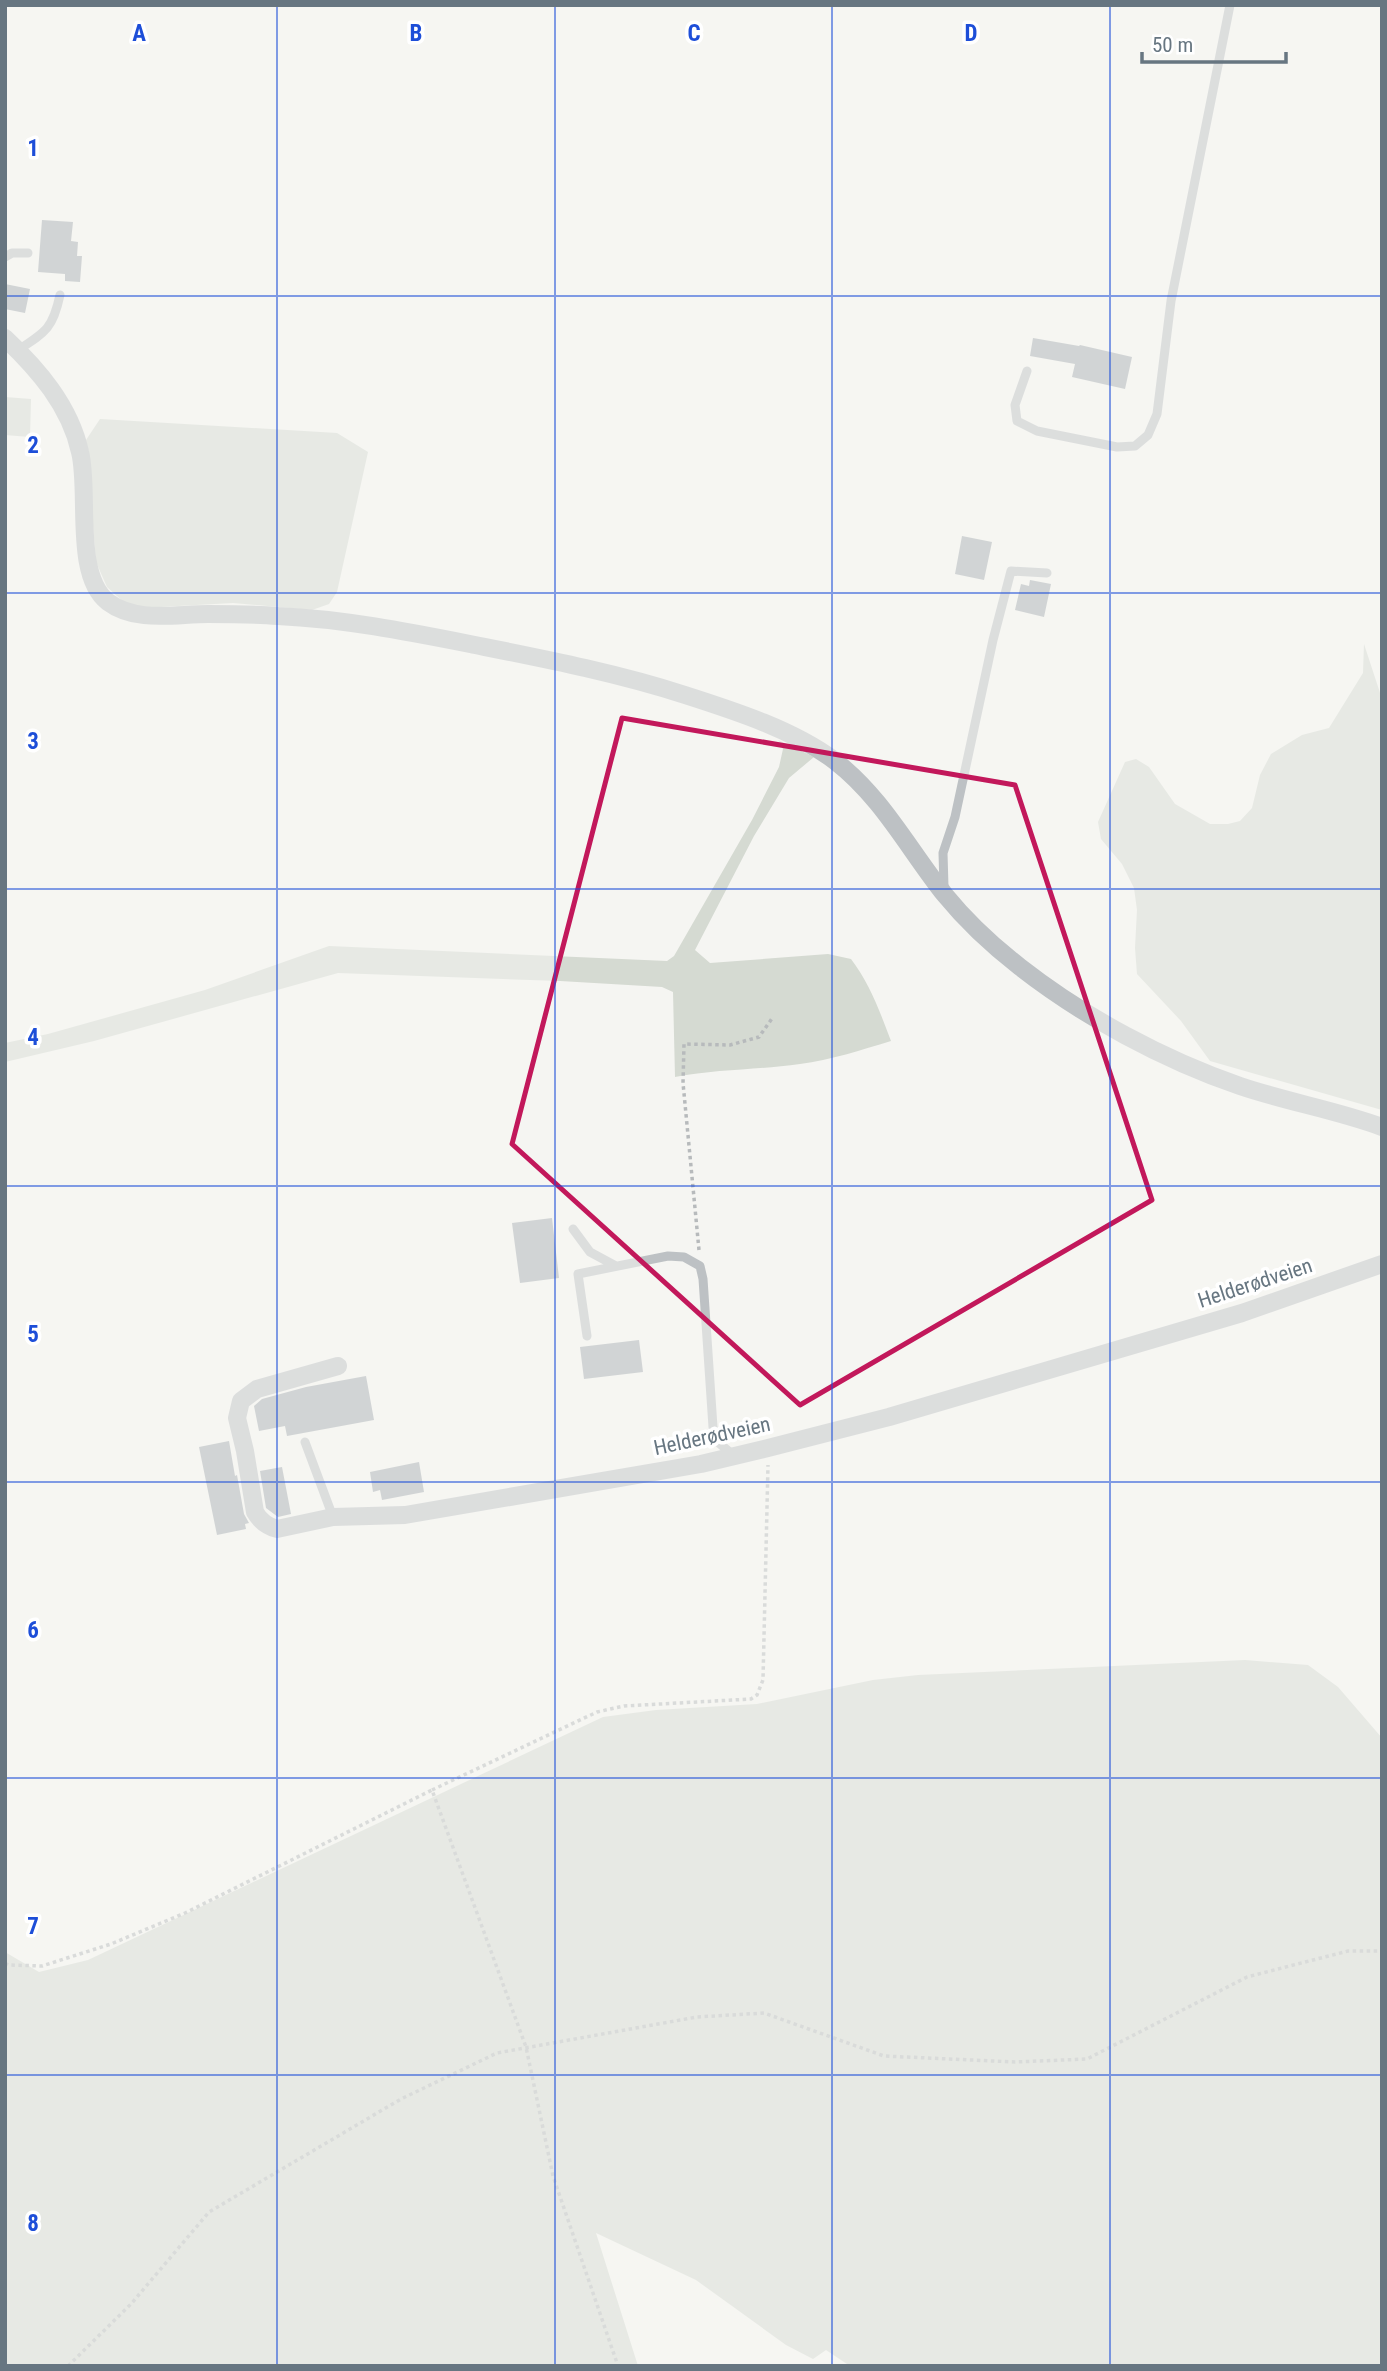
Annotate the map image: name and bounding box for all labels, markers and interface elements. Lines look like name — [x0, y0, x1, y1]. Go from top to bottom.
text: A — [132, 20, 146, 47]
text: B — [410, 20, 422, 47]
text: C — [687, 20, 701, 47]
text: D — [965, 20, 978, 47]
scale bar — [1142, 21, 1286, 65]
text: 50 m — [1152, 33, 1193, 57]
text: 1 — [27, 135, 39, 162]
text: 2 — [27, 432, 39, 459]
text: 3 — [27, 728, 39, 755]
text: 4 — [27, 1024, 39, 1051]
street label: Helderødveien — [1195, 1253, 1315, 1313]
text: 5 — [27, 1321, 39, 1348]
street label: Helderødveien — [651, 1412, 773, 1460]
text: 6 — [27, 1617, 39, 1644]
text: 7 — [27, 1913, 39, 1940]
text: 8 — [27, 2210, 39, 2237]

